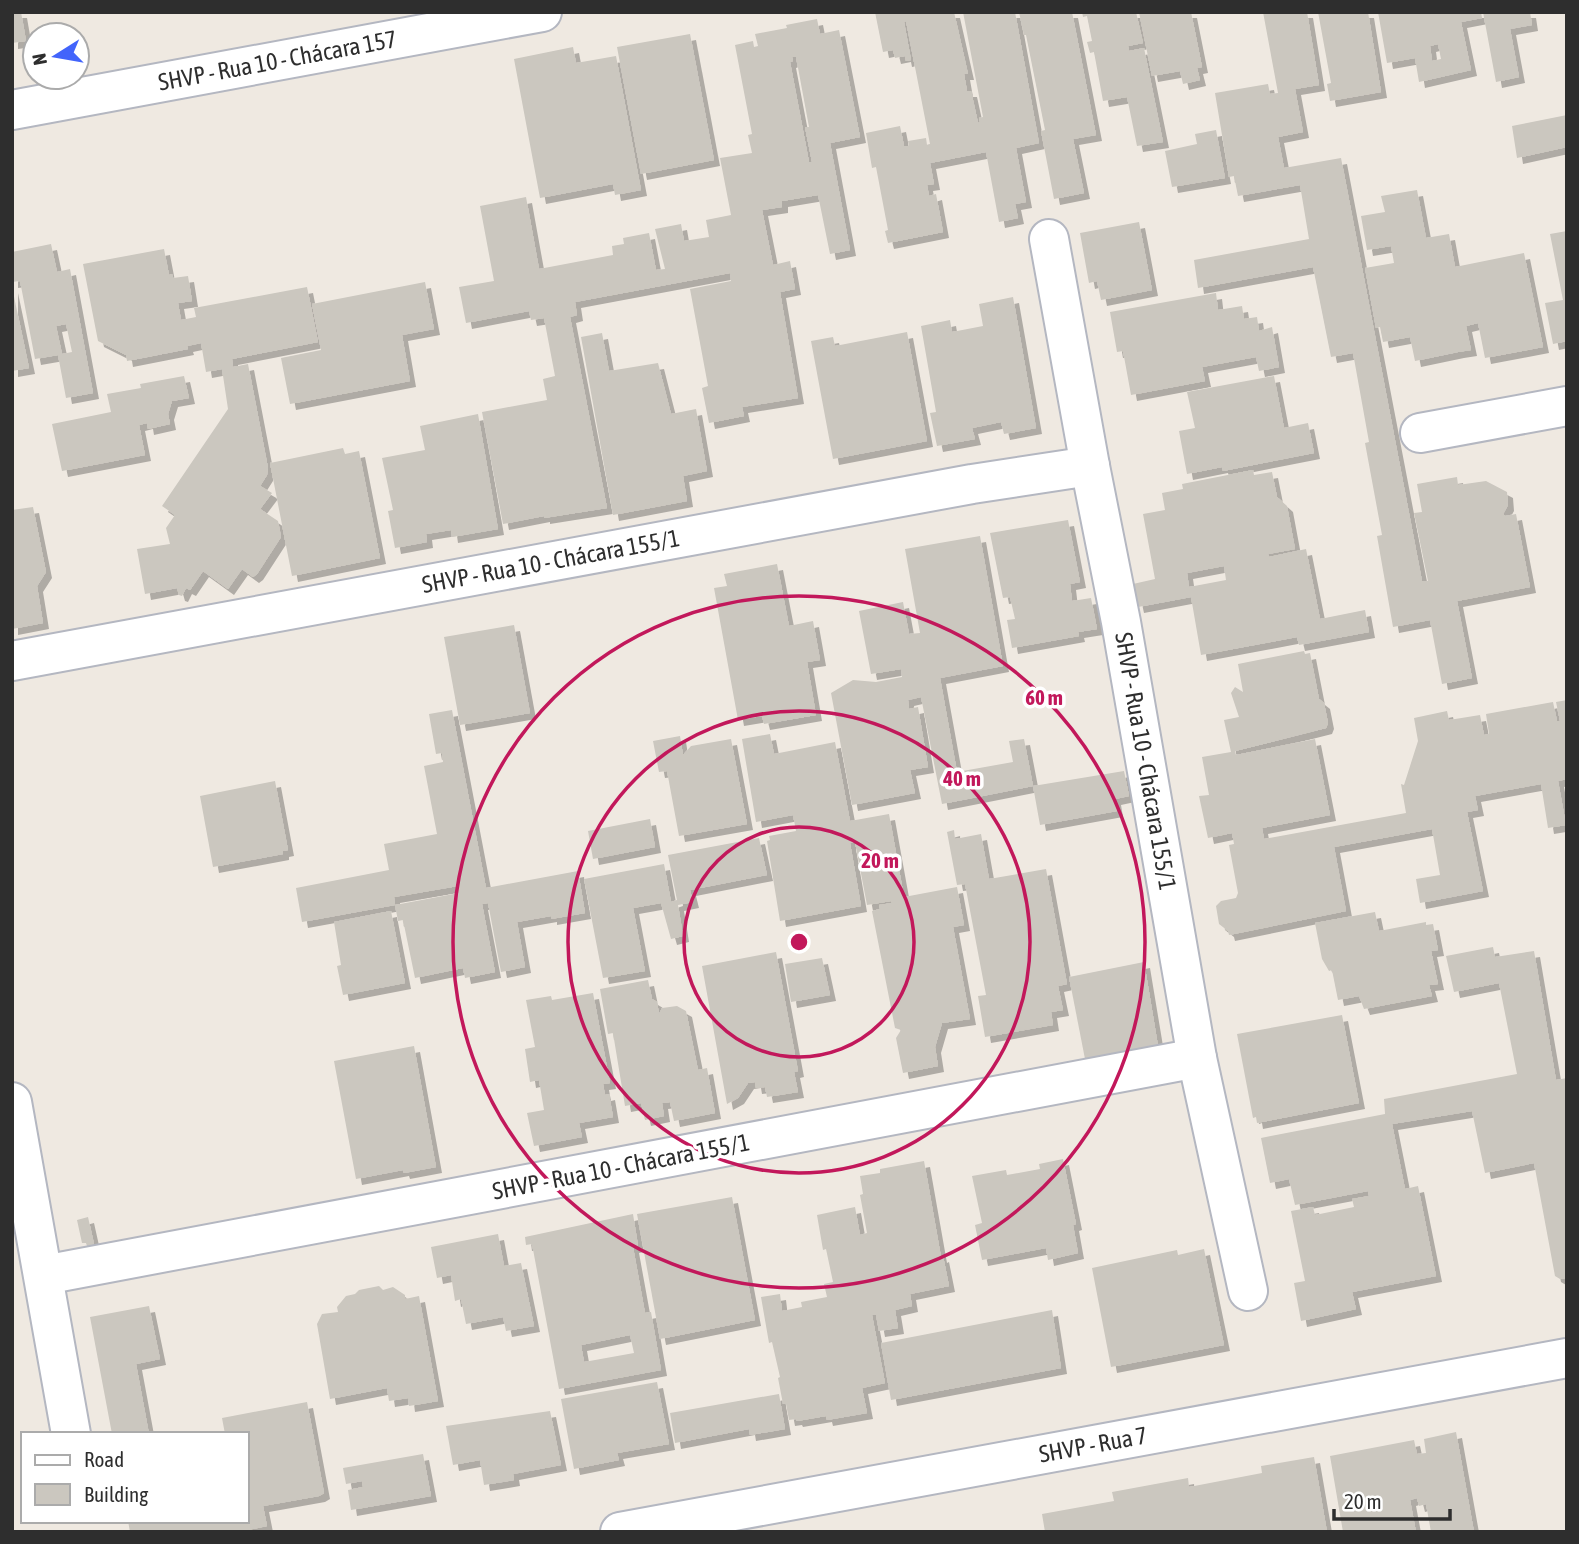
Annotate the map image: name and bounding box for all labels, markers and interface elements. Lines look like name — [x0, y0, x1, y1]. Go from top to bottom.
north arrow — [21, 21, 91, 91]
street label: SHVP - Rua 10 - Chácara 157 — [156, 25, 399, 96]
text: N — [27, 52, 51, 67]
street label: SHVP - Rua 10 - Chácara 155/1 — [420, 524, 682, 598]
street label: SHVP - Rua 10 - Chácara 155/1 — [1110, 630, 1182, 892]
text: 60 m — [1025, 685, 1063, 709]
text: 40 m — [942, 766, 981, 790]
text: 20 m — [861, 848, 899, 872]
centre of rings — [787, 930, 811, 954]
street label: SHVP - Rua 10 - Chácara 155/1 — [490, 1128, 752, 1205]
street label: SHVP - Rua 7 — [1037, 1421, 1149, 1468]
legend — [21, 1432, 248, 1523]
text: Road — [84, 1447, 124, 1471]
scale bar — [1334, 1478, 1450, 1522]
text: Building — [84, 1482, 148, 1506]
text: 20 m — [1344, 1489, 1382, 1513]

